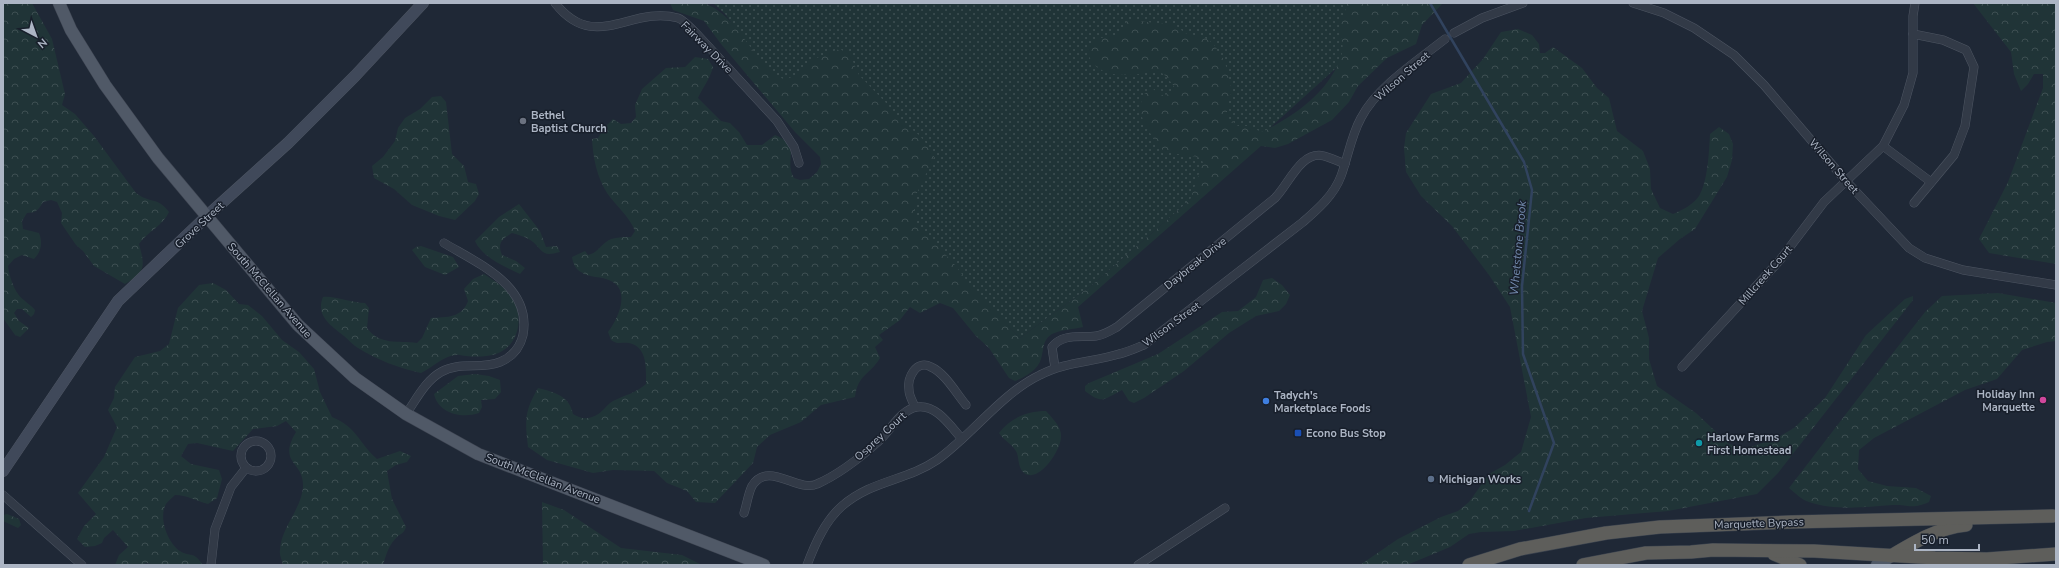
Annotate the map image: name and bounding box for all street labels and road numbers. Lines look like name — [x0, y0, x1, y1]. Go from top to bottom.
street label: Fairway Drive — [677, 18, 736, 77]
street label: Wilson Street — [1372, 48, 1433, 104]
street label: Wilson Street — [1806, 136, 1862, 197]
street label: Grove Street — [171, 199, 227, 252]
street label: Daybreak Drive — [1161, 234, 1230, 293]
street label: South McClellan Avenue — [224, 239, 315, 341]
street label: Millcreek Court — [1735, 242, 1796, 308]
street label: Wilson Street — [1139, 298, 1203, 351]
street label: Osprey Court — [851, 408, 910, 464]
street label: South McClellan Avenue — [483, 450, 602, 507]
street label: Marquette Bypass — [1714, 514, 1804, 533]

